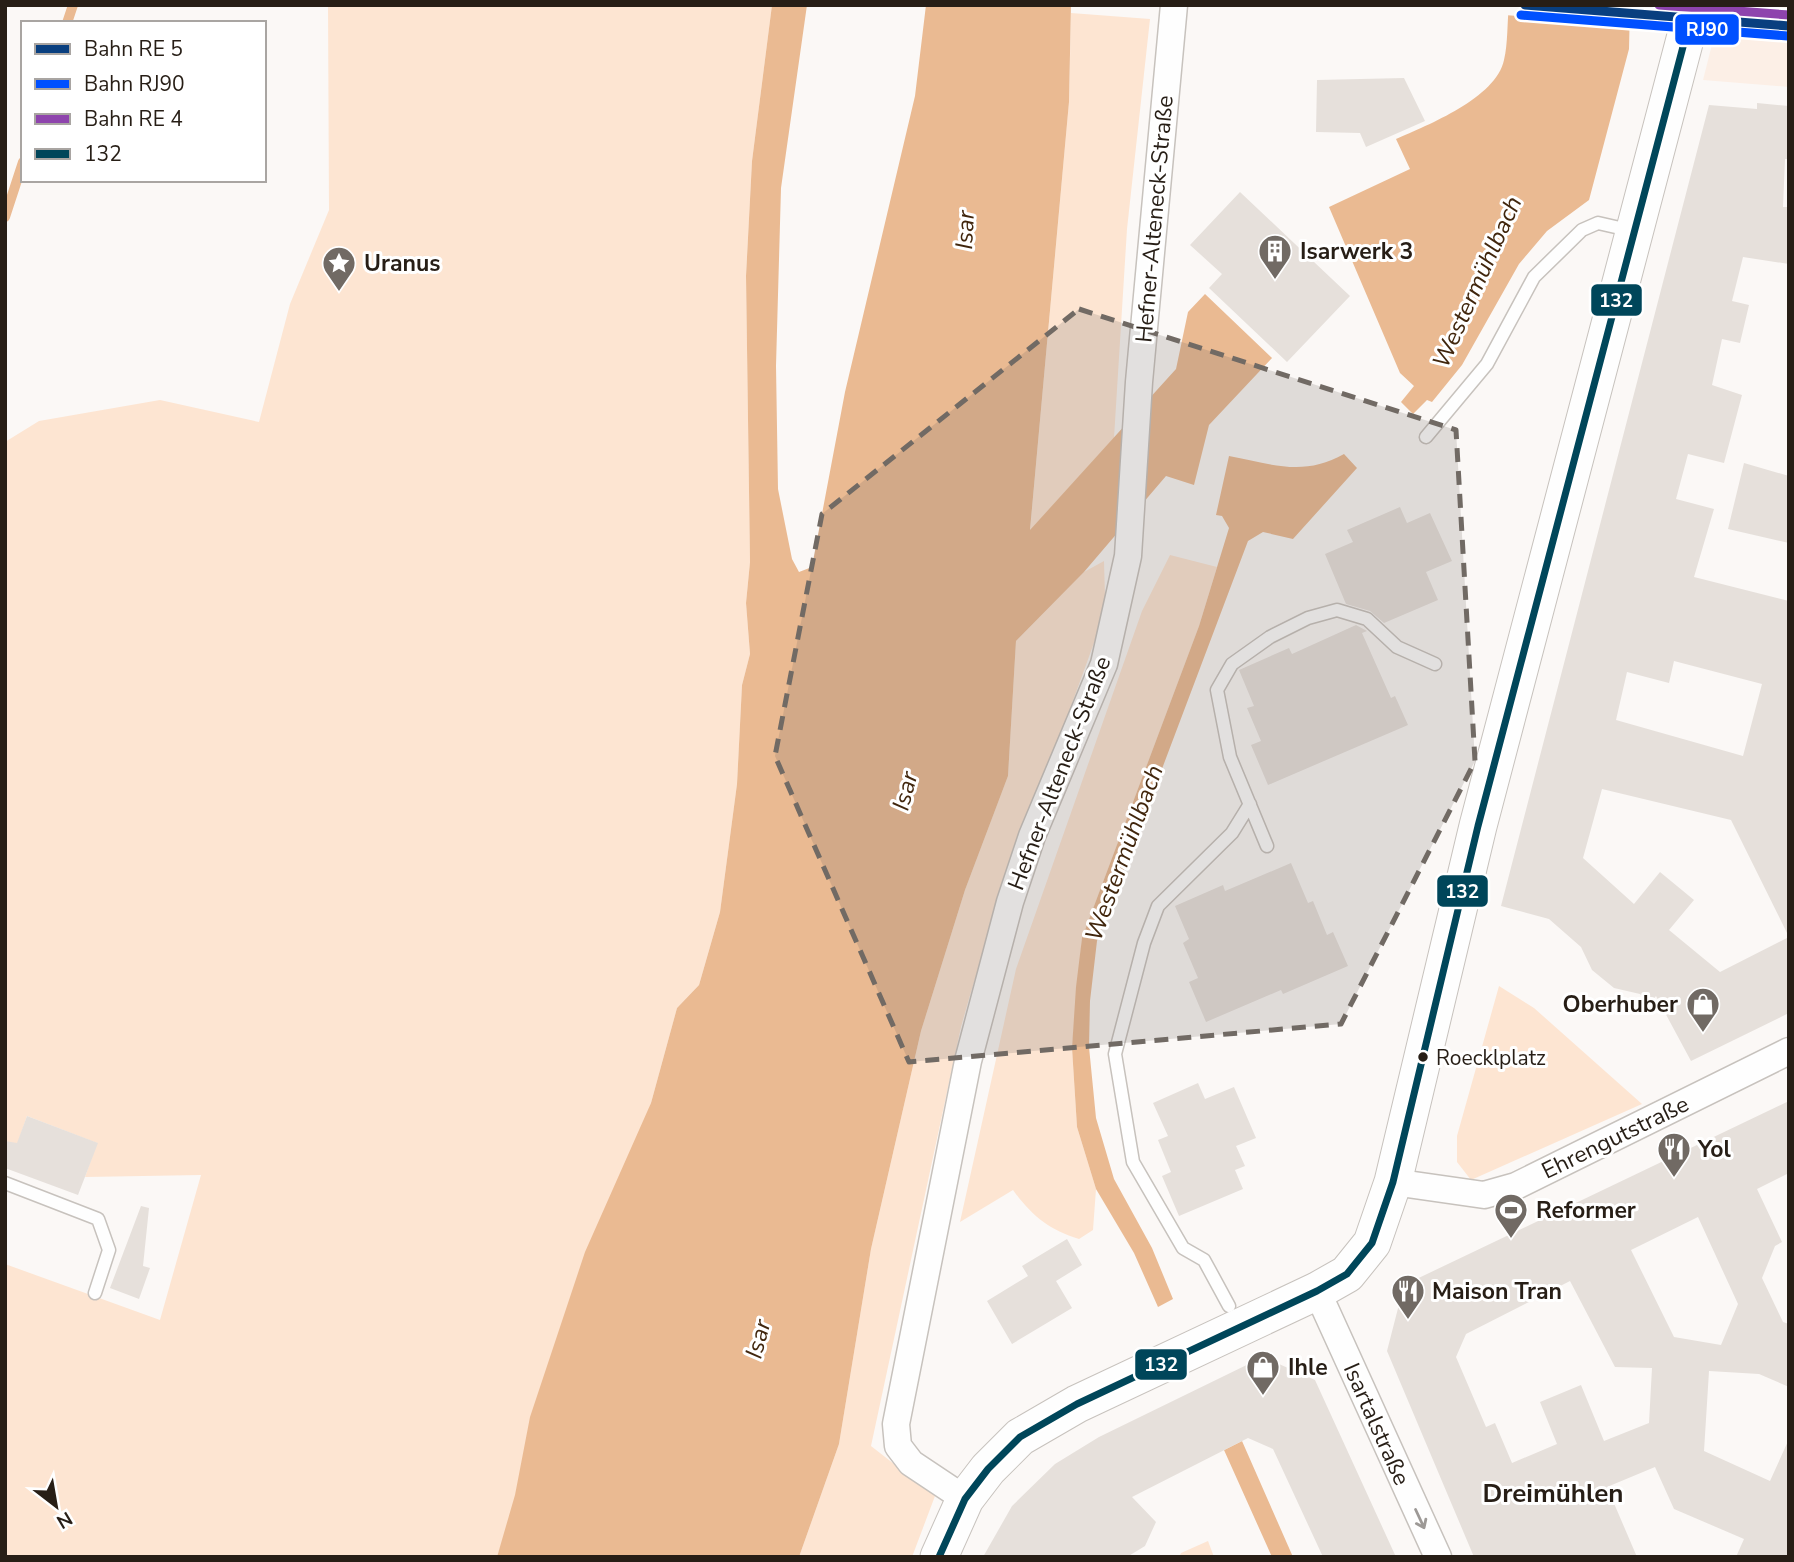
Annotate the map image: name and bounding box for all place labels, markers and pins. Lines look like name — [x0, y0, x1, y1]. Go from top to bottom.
building icon: Isarwerk 3 — [1256, 232, 1294, 281]
place label: Isarwerk 3 — [1300, 236, 1413, 267]
place icon: Uranus — [320, 244, 358, 293]
place label: Uranus — [364, 248, 440, 279]
shop icon: Oberhuber — [1684, 985, 1722, 1034]
place label: Oberhuber — [1563, 989, 1678, 1020]
place label: Roecklplatz — [1436, 1044, 1546, 1072]
marker: Roecklplatz — [1416, 1050, 1430, 1064]
restaurant icon: Yol — [1655, 1130, 1693, 1179]
place label: Yol — [1697, 1134, 1732, 1165]
sports icon: Reformer — [1492, 1191, 1530, 1240]
place label: Reformer — [1536, 1195, 1636, 1226]
restaurant icon: Maison Tran — [1389, 1272, 1427, 1321]
place label: Maison Tran — [1432, 1276, 1562, 1307]
shop icon: Ihle — [1244, 1348, 1282, 1397]
place label: Ihle — [1288, 1352, 1328, 1383]

